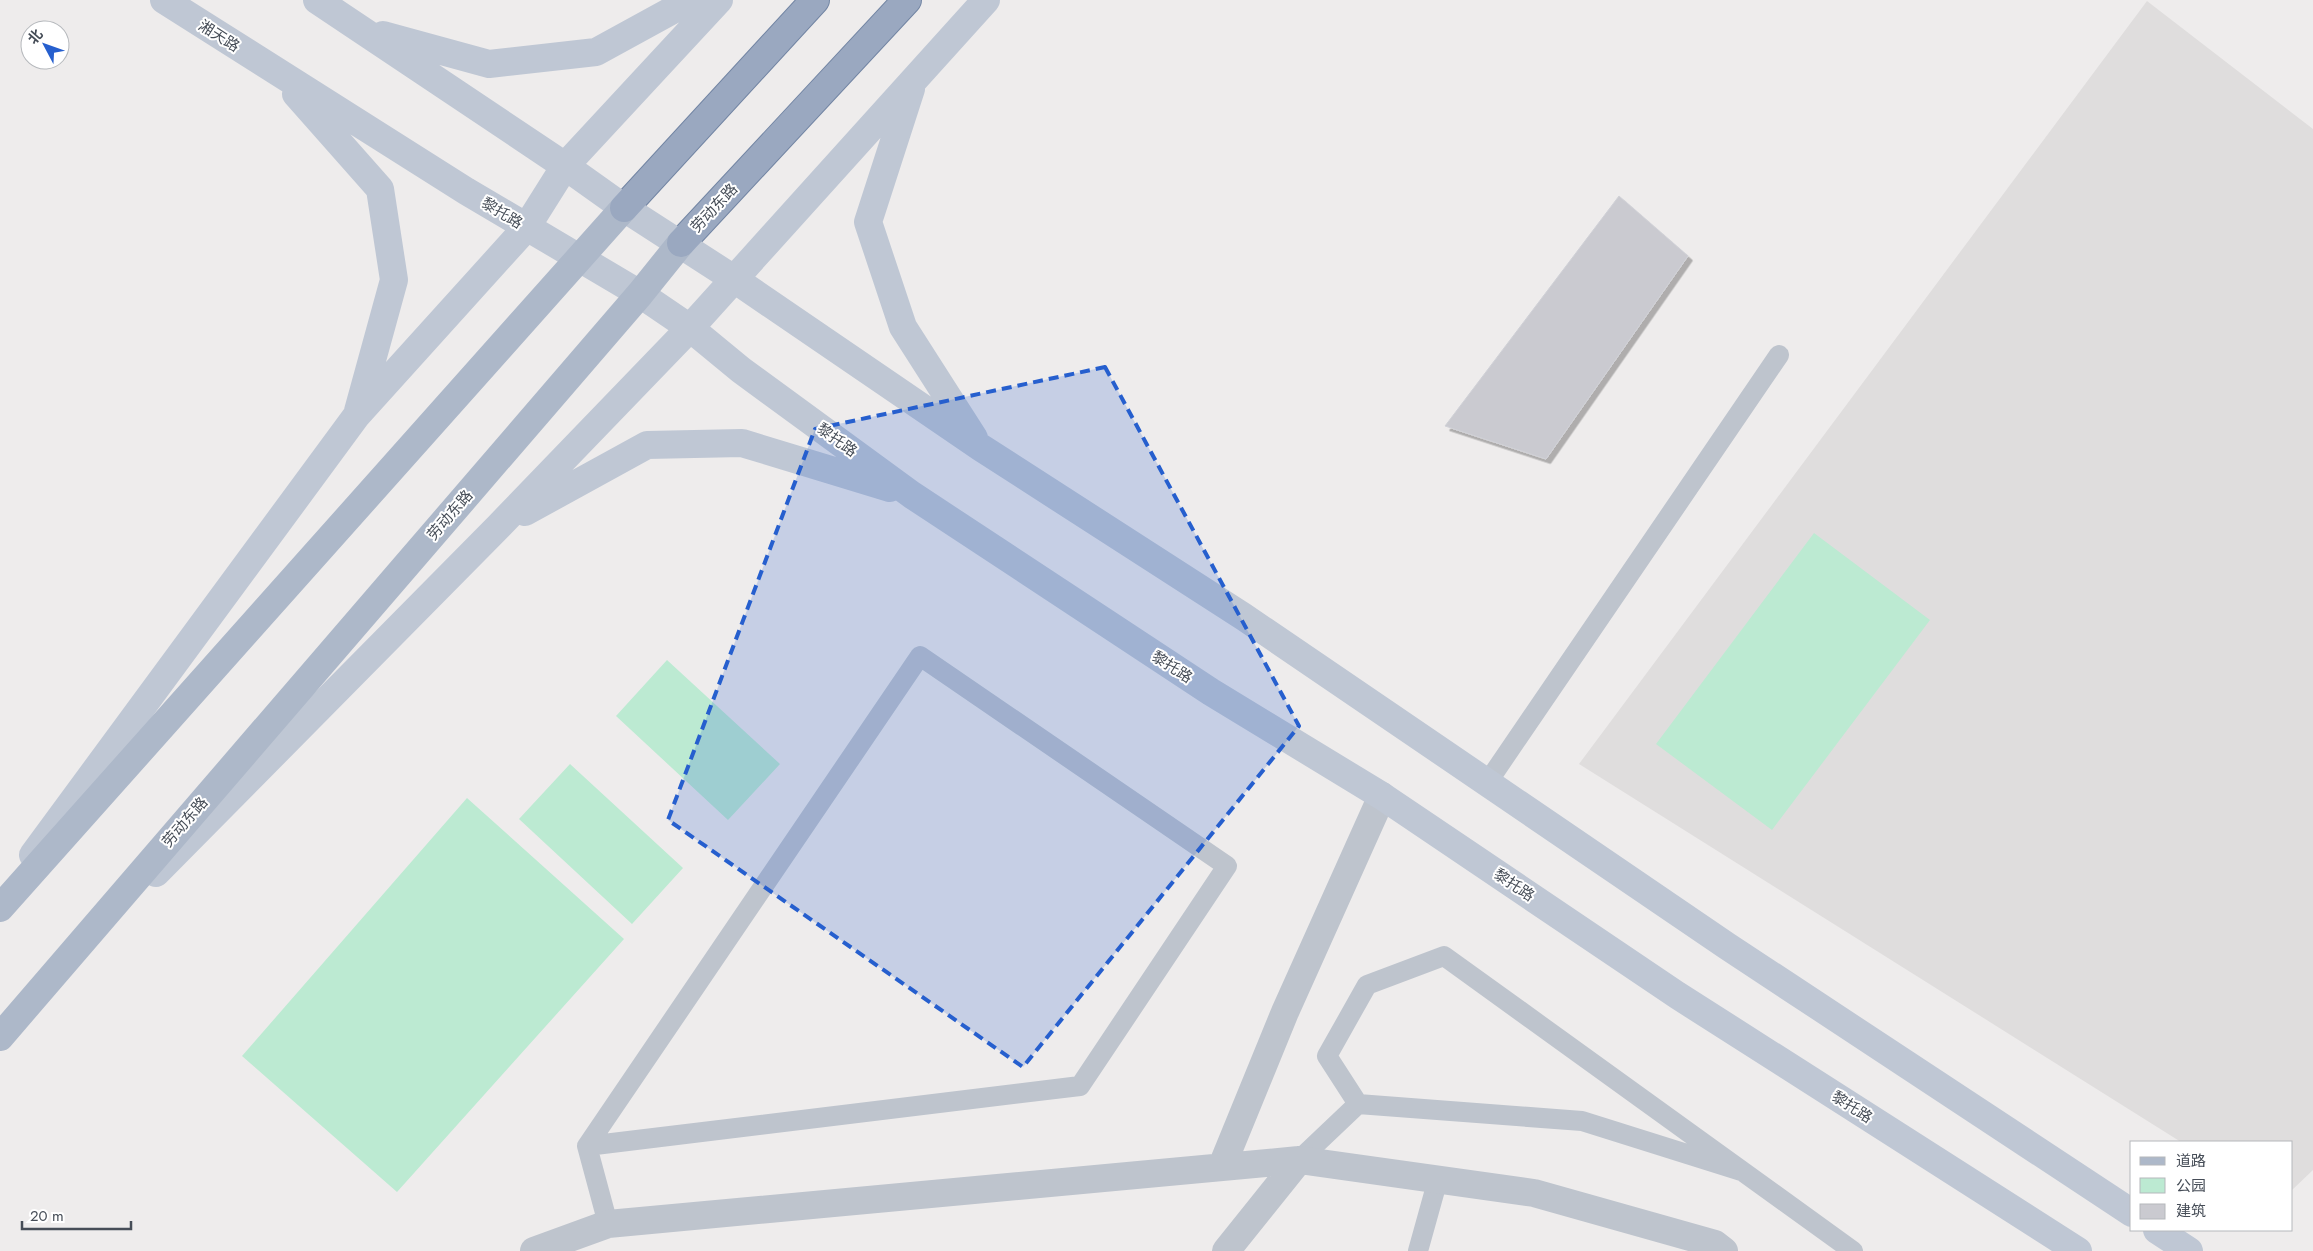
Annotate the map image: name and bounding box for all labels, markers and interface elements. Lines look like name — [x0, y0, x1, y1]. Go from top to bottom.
street label: 湘天路 — [194, 15, 244, 57]
north arrow — [20, 20, 70, 70]
text: 北 — [23, 25, 47, 48]
street label: 劳动东路 — [685, 179, 743, 237]
street label: 黎托路 — [477, 192, 527, 234]
street label: 黎托路 — [812, 418, 862, 462]
street label: 劳动东路 — [422, 485, 478, 545]
street label: 黎托路 — [1147, 646, 1197, 688]
street label: 劳动东路 — [157, 792, 213, 852]
street label: 黎托路 — [1489, 863, 1539, 907]
street label: 黎托路 — [1827, 1086, 1877, 1128]
legend — [2130, 1141, 2293, 1231]
text: 道路 — [2176, 1150, 2206, 1172]
text: 公园 — [2176, 1175, 2206, 1197]
scale bar — [22, 1198, 131, 1230]
text: 建筑 — [2176, 1200, 2206, 1222]
text: 20 m — [30, 1205, 64, 1227]

